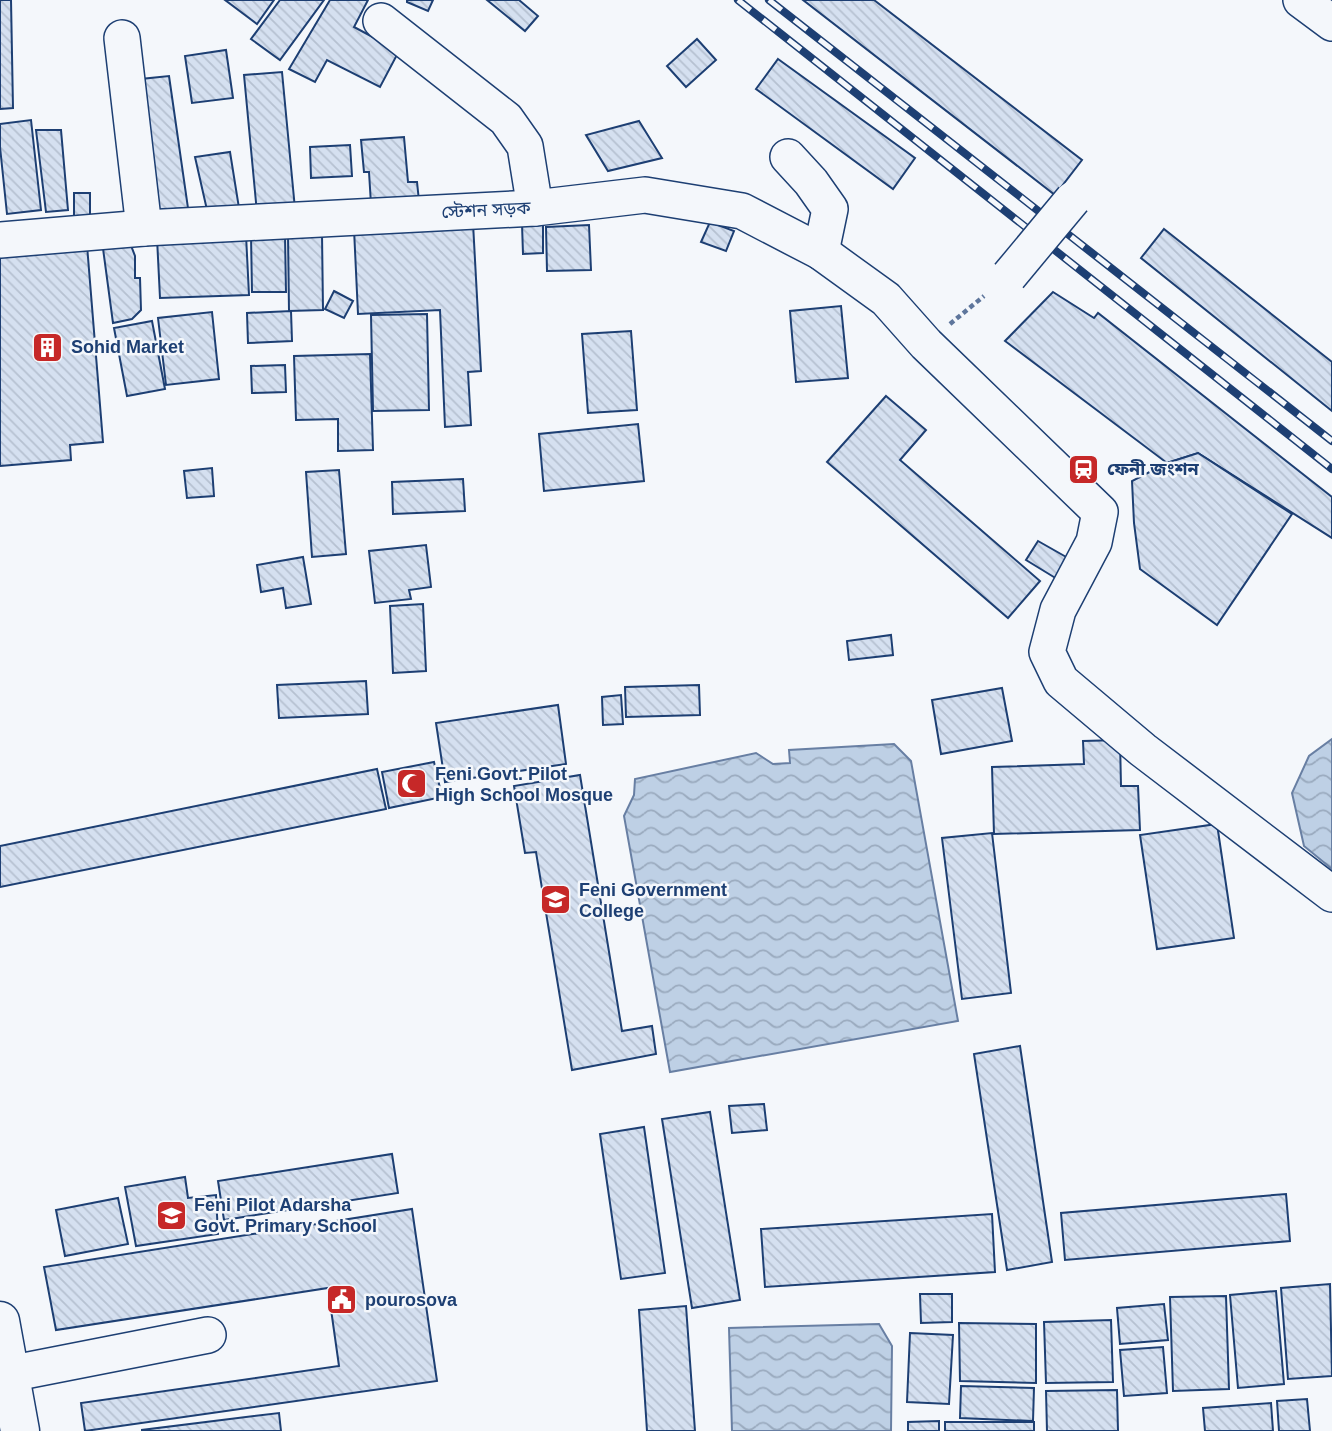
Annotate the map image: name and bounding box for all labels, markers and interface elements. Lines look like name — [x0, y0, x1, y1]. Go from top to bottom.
street label: স্টেশন সড়ক — [441, 198, 532, 222]
building icon: Sohid Market — [31, 330, 65, 364]
place label: Sohid Market — [71, 337, 184, 357]
station icon: ফেনী জংশন — [1067, 452, 1101, 486]
place label: ফেনী জংশন — [1107, 459, 1199, 479]
place label: Feni Govt. Pilot High School Mosque — [435, 764, 613, 805]
mosque icon: Feni Govt. Pilot High School Mosque — [395, 767, 429, 801]
place label: Feni Government College — [579, 880, 727, 921]
school or university icon: Feni Government College — [539, 883, 573, 917]
place label: Feni Pilot Adarsha Govt. Primary School — [194, 1195, 377, 1236]
school or university icon: Feni Pilot Adarsha Govt. Primary School — [154, 1198, 188, 1232]
public building icon: pourosova — [325, 1283, 359, 1317]
place label: pourosova — [365, 1290, 458, 1310]

